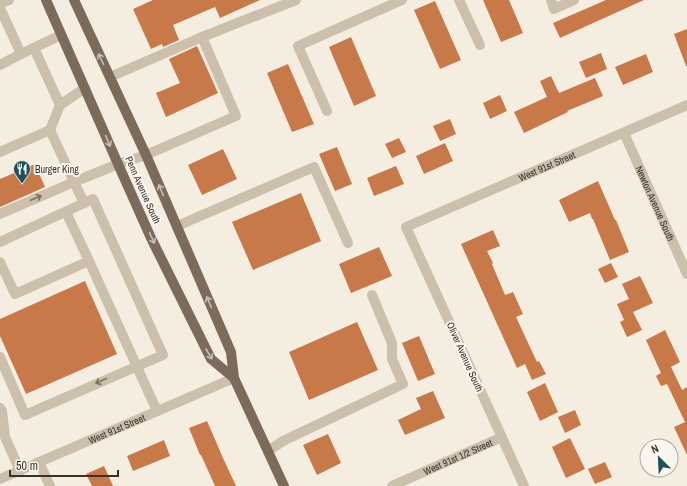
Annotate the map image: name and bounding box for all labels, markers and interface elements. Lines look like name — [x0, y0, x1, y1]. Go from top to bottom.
one-way arrow — [97, 53, 104, 65]
one-way arrow — [105, 134, 112, 146]
street label: West 91st Street — [516, 148, 578, 184]
street label: Penn Avenue South — [122, 154, 164, 226]
restaurant icon: Burger King — [12, 159, 32, 184]
place label: Burger King — [35, 163, 79, 176]
street label: Newton Avenue South — [633, 164, 678, 243]
one-way arrow — [157, 184, 164, 196]
one-way arrow — [29, 194, 41, 202]
one-way arrow — [149, 232, 156, 244]
one-way arrow — [205, 296, 212, 308]
street label: Oliver Avenue South — [444, 320, 486, 394]
one-way arrow — [205, 349, 214, 360]
one-way arrow — [96, 378, 108, 386]
street label: West 91st Street — [86, 410, 148, 447]
street label: West 91st 1/2 Street — [421, 435, 495, 478]
north arrow — [639, 438, 679, 478]
text: N — [649, 441, 661, 457]
scale bar — [10, 452, 118, 478]
text: 50 m — [16, 458, 38, 474]

